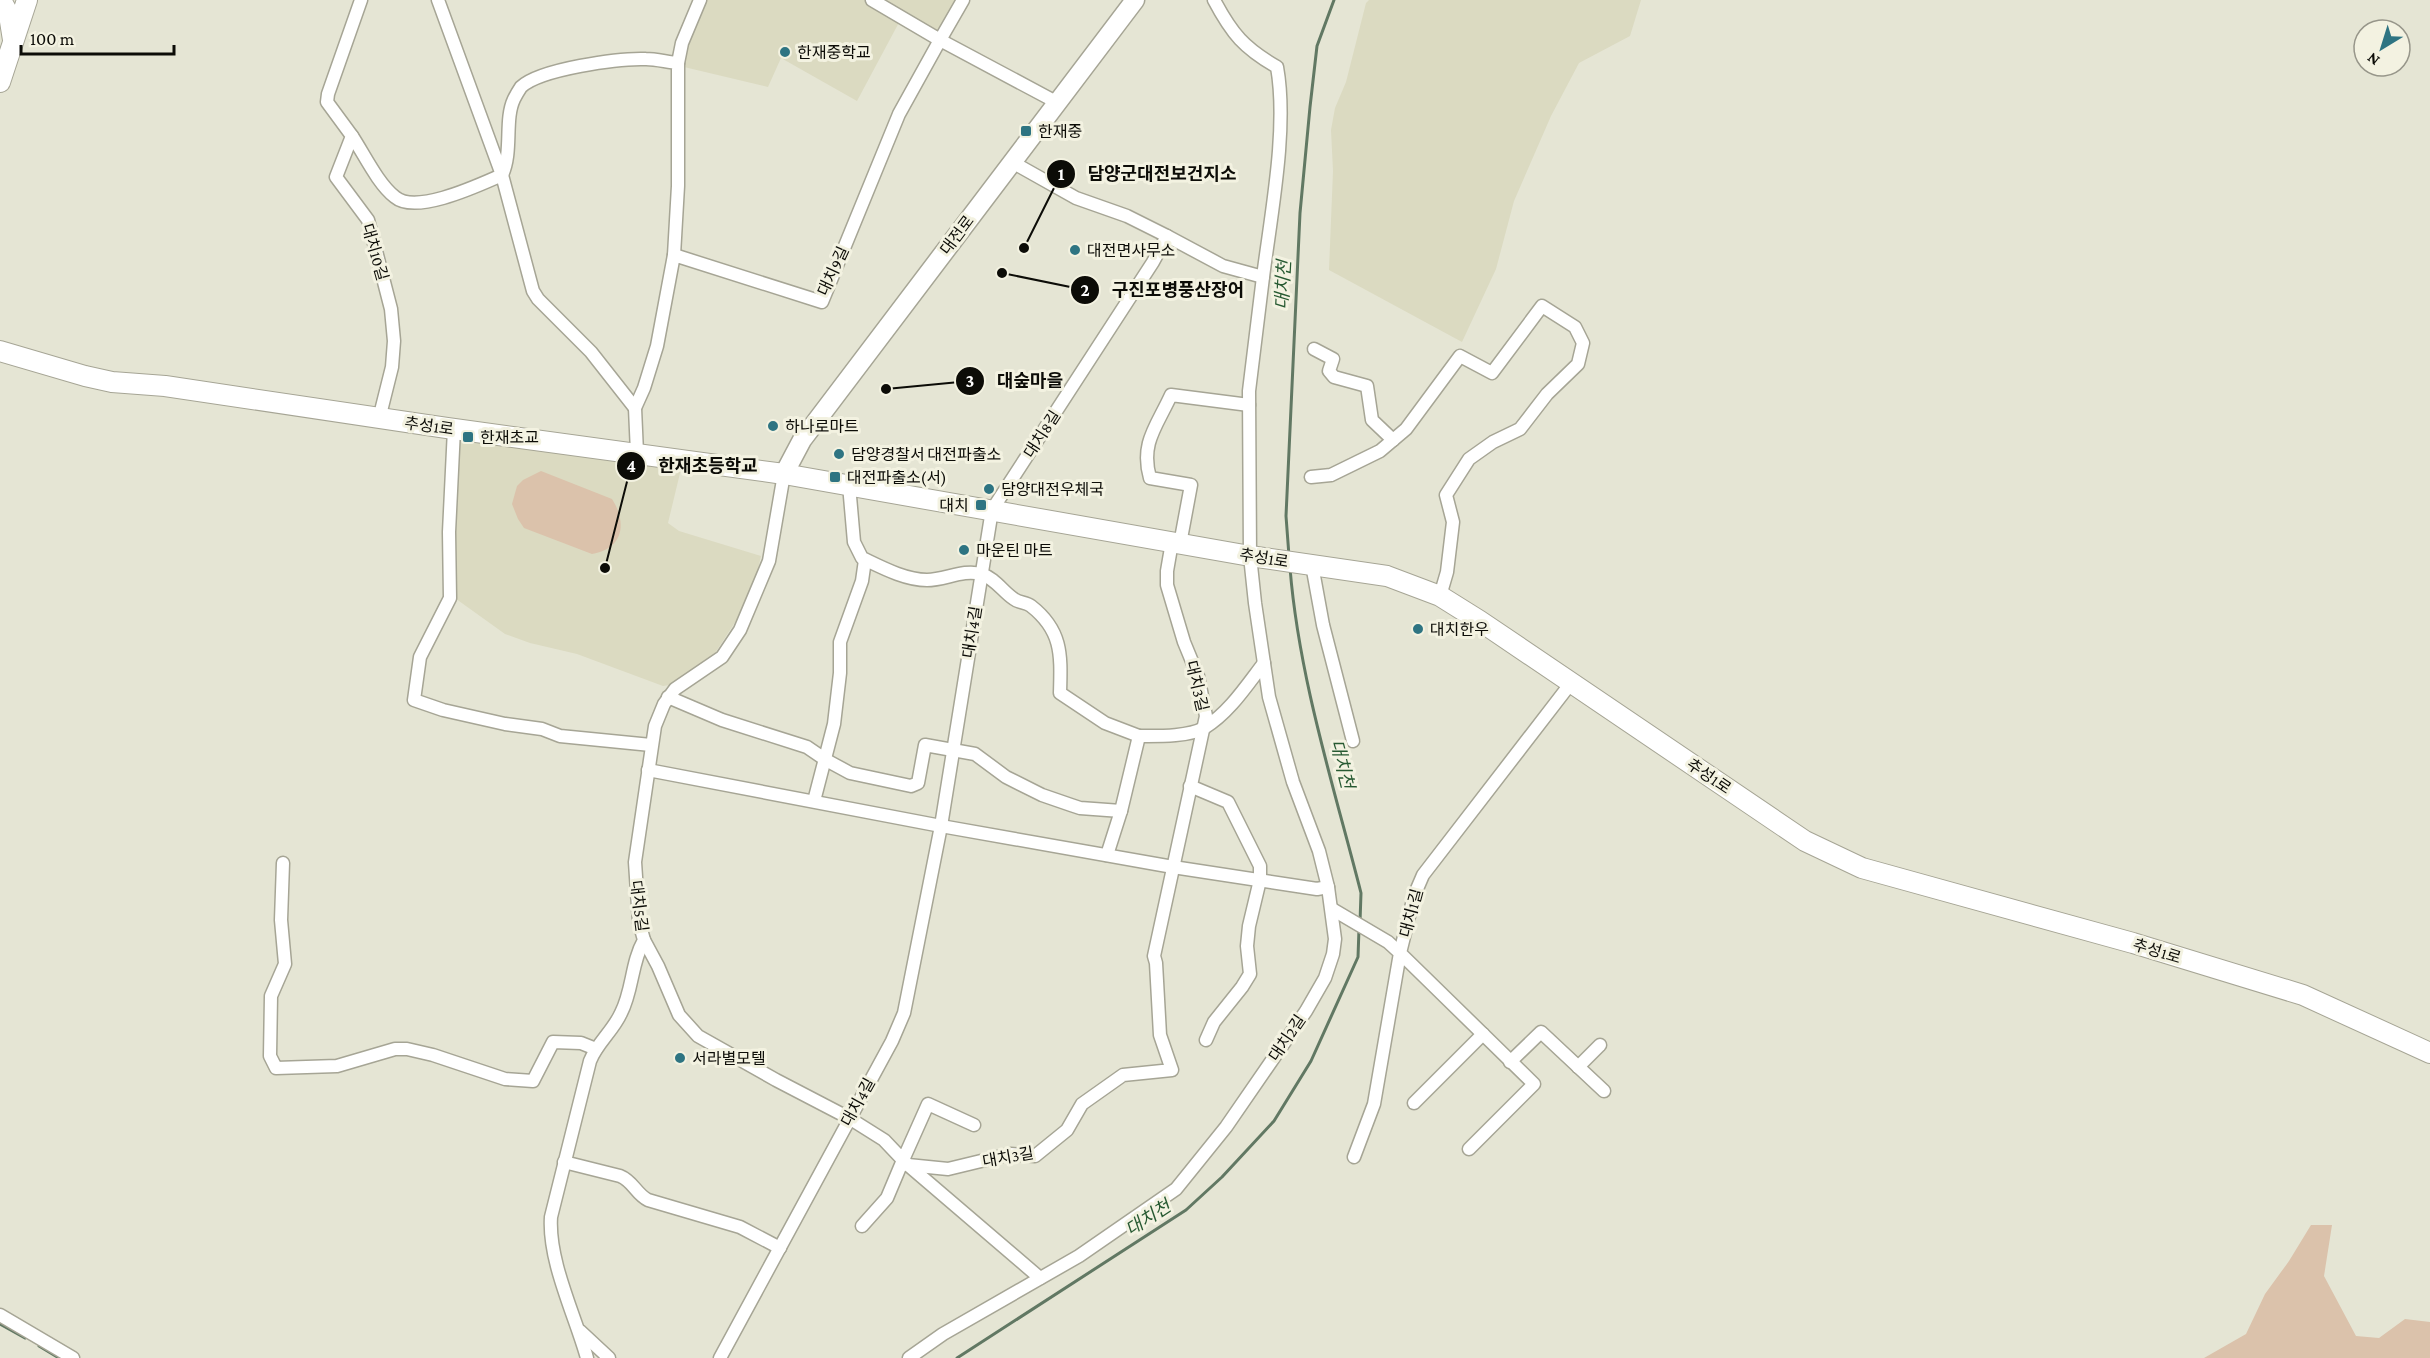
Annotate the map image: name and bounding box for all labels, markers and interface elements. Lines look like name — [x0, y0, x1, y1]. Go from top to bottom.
scale bar — [21, 18, 174, 56]
north arrow — [2352, 18, 2412, 78]
text: 100 m — [30, 29, 75, 49]
place label: 한재중학교 — [797, 44, 871, 61]
marker: 한재중학교 — [778, 45, 792, 59]
text: N — [2363, 49, 2383, 69]
place label: 한재중 — [1038, 123, 1082, 140]
marker: 한재중 — [1019, 124, 1033, 138]
callout: 담양군대전보건지소 — [1046, 156, 1249, 192]
text: 1 — [1058, 164, 1065, 184]
text: 담양군대전보건지소 — [1087, 164, 1237, 184]
street label: 대전로 — [937, 212, 977, 258]
street label: 대치10길 — [359, 222, 391, 282]
place label: 대전면사무소 — [1087, 242, 1175, 259]
marker: 대전면사무소 — [1068, 243, 1082, 257]
street label: 대치9길 — [814, 244, 852, 298]
water label: 대치천 — [1272, 257, 1294, 310]
callout: 구진포병풍산장어 — [1070, 272, 1256, 308]
text: 2 — [1080, 280, 1090, 300]
text: 구진포병풍산장어 — [1112, 280, 1244, 300]
callout: 대숲마을 — [955, 363, 1075, 399]
text: 3 — [966, 371, 974, 391]
text: 대숲마을 — [997, 371, 1063, 391]
street label: 대치8길 — [1020, 407, 1064, 461]
street label: 추성1로 — [403, 414, 455, 438]
place label: 하나로마트 — [785, 418, 859, 435]
marker: 하나로마트 — [766, 419, 780, 433]
place label: 한재초교 — [480, 429, 539, 446]
marker: 한재초교 — [461, 430, 475, 444]
place label: 담양경찰서 대전파출소 — [851, 446, 1001, 463]
marker: 담양경찰서 대전파출소 — [832, 447, 846, 461]
callout: 한재초등학교 — [616, 448, 770, 484]
text: 4 — [626, 456, 636, 476]
text: 한재초등학교 — [658, 456, 758, 476]
place label: 대전파출소(서) — [847, 469, 947, 487]
marker: 대전파출소(서) — [828, 470, 842, 484]
place label: 담양대전우체국 — [1001, 481, 1104, 498]
marker: 담양대전우체국 — [982, 482, 996, 496]
place label: 대치 — [940, 497, 969, 514]
marker: 대치 — [974, 498, 988, 512]
place label: 마운틴 마트 — [976, 542, 1053, 559]
marker: 마운틴 마트 — [957, 543, 971, 557]
street label: 추성1로 — [1238, 546, 1290, 570]
street label: 대치4길 — [960, 605, 984, 659]
place label: 대치한우 — [1430, 621, 1489, 638]
marker: 대치한우 — [1411, 622, 1425, 636]
street label: 대치3길 — [1183, 659, 1211, 713]
water label: 대치천 — [1326, 737, 1358, 793]
street label: 추성1로 — [1684, 755, 1734, 797]
street label: 대치5길 — [627, 879, 651, 933]
street label: 대치1길 — [1396, 887, 1426, 939]
street label: 추성1로 — [2131, 936, 2183, 966]
street label: 대치2길 — [1265, 1012, 1309, 1064]
place label: 서라별모텔 — [692, 1050, 766, 1067]
marker: 서라별모텔 — [673, 1051, 687, 1065]
street label: 대치4길 — [838, 1075, 878, 1129]
street label: 대치3길 — [981, 1144, 1035, 1170]
water label: 대치천 — [1122, 1195, 1176, 1240]

